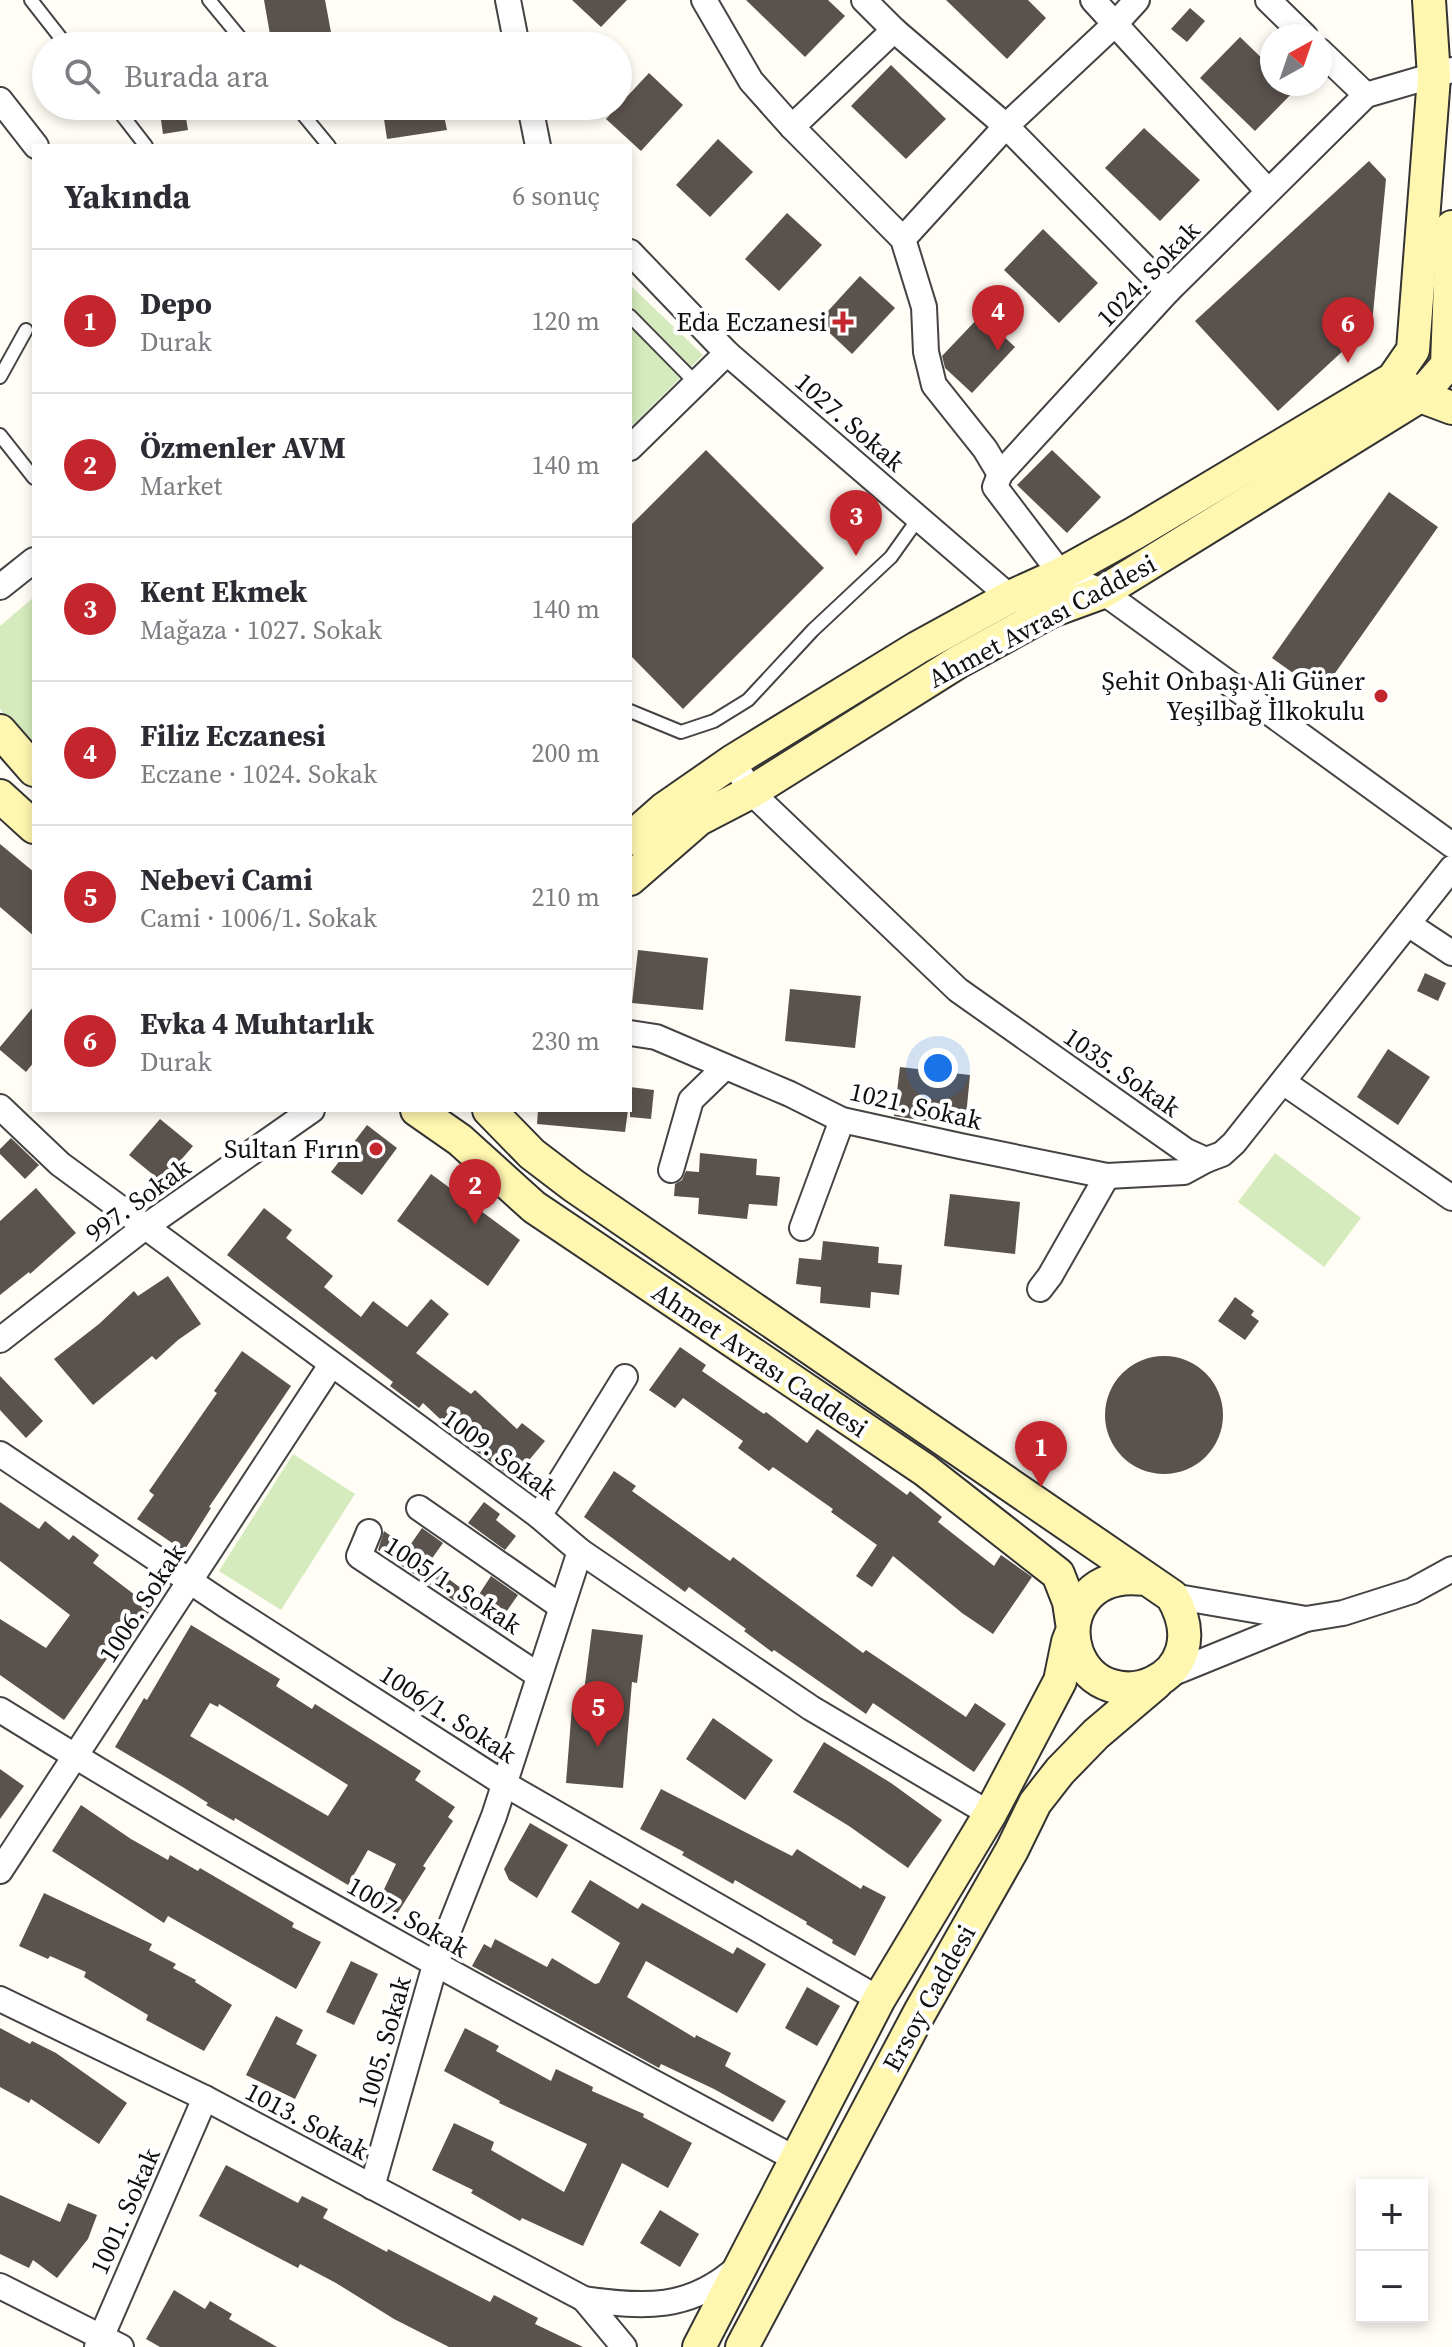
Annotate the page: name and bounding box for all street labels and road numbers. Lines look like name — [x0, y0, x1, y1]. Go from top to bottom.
street label: 1024. Sokak — [1088, 212, 1208, 335]
street label: 1027. Sokak — [787, 364, 913, 480]
street label: Ahmet Avrası Caddesi — [922, 546, 1162, 696]
street label: 1035. Sokak — [1056, 1019, 1188, 1126]
street label: 1021. Sokak — [846, 1073, 987, 1139]
street label: 997. Sokak — [78, 1149, 198, 1250]
street label: Ahmet Avrası Caddesi — [645, 1274, 875, 1446]
street label: 1009. Sokak — [435, 1400, 566, 1509]
street label: 1005/1. Sokak — [378, 1527, 529, 1643]
street label: 1006. Sokak — [90, 1536, 194, 1669]
street label: 1006/1. Sokak — [373, 1656, 524, 1772]
street label: 1007. Sokak — [341, 1868, 476, 1967]
street label: Ersoy Caddesi — [874, 1918, 984, 2078]
street label: 1005. Sokak — [348, 1971, 420, 2112]
street label: 1013. Sokak — [239, 2073, 376, 2169]
street label: 1001. Sokak — [81, 2141, 169, 2280]

